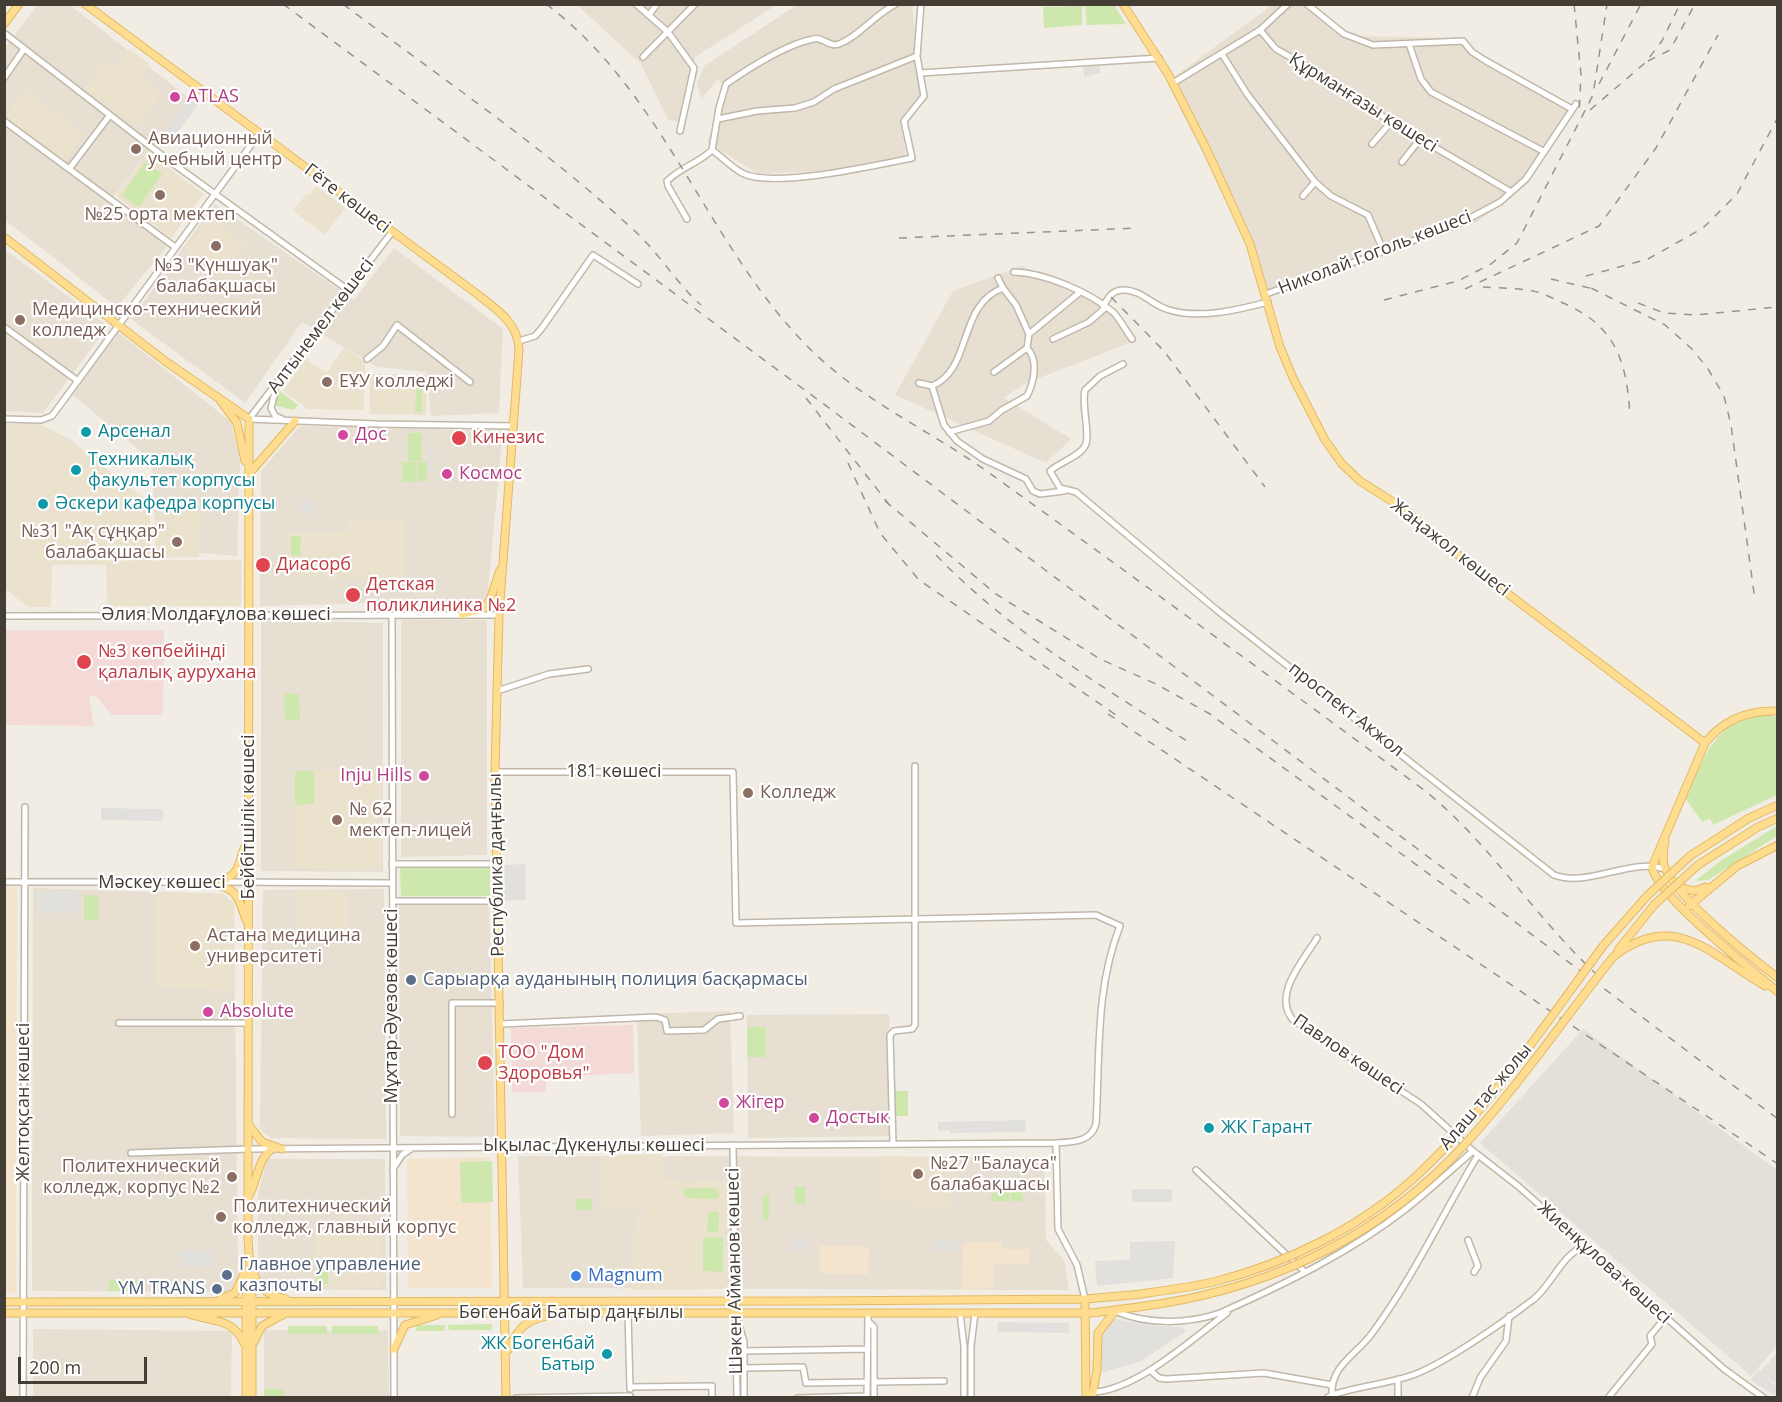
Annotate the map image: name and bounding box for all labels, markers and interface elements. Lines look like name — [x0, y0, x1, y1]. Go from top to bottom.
street label: Құрманғазы көшесі — [1285, 49, 1441, 157]
place label: ATLAS — [187, 86, 239, 108]
marker: ATLAS — [168, 90, 182, 104]
place label: Авиационный учебный центр — [148, 128, 282, 170]
marker: Авиационный учебный центр — [129, 142, 143, 156]
street label: Гёте көшесі — [300, 160, 394, 238]
marker: №25 орта мектеп — [153, 188, 167, 202]
place label: №25 орта мектеп — [85, 204, 235, 226]
street label: Николай Гоголь көшесі — [1275, 206, 1475, 300]
marker: №3 "Күншуақ" балабақшасы — [209, 239, 223, 253]
street label: Алтынемел көшесі — [263, 254, 379, 398]
place label: №3 "Күншуақ" балабақшасы — [154, 255, 278, 298]
place label: Медицинско-технический колледж — [32, 299, 261, 342]
marker: Медицинско-технический колледж — [13, 313, 27, 327]
place label: ЕҰУ колледжі — [339, 371, 454, 393]
marker: ЕҰУ колледжі — [320, 375, 334, 389]
place label: Арсенал — [98, 421, 171, 443]
place label: Дос — [355, 424, 387, 446]
marker: Арсенал — [79, 425, 93, 439]
place label: Кинезис — [472, 427, 545, 449]
marker: Дос — [336, 428, 350, 442]
marker: Кинезис — [450, 429, 468, 447]
place label: Техникалық факультет корпусы — [88, 449, 256, 492]
marker: Техникалық факультет корпусы — [69, 463, 83, 477]
place label: Космос — [459, 463, 522, 485]
marker: Космос — [440, 467, 454, 481]
place label: Әскери кафедра корпусы — [55, 493, 275, 515]
street label: Жаңажол көшесі — [1386, 495, 1514, 601]
marker: Әскери кафедра корпусы — [36, 497, 50, 511]
place label: №31 "Ақ сұңқар" балабақшасы — [21, 521, 165, 564]
marker: №31 "Ақ сұңқар" балабақшасы — [170, 535, 184, 549]
place label: Диасорб — [276, 554, 351, 576]
marker: Диасорб — [254, 556, 272, 574]
place label: Детская поликлиника №2 — [366, 574, 516, 616]
marker: Детская поликлиника №2 — [344, 586, 362, 604]
street label: Әлия Молдағұлова көшесі — [101, 604, 331, 626]
place label: №3 көпбейінді қалалық аурухана — [98, 641, 257, 684]
marker: №3 көпбейінді қалалық аурухана — [75, 653, 93, 671]
street label: проспект Акжол — [1284, 658, 1408, 762]
street label: Бейбітшілік көшесі — [238, 734, 260, 900]
street label: 181 көшесі — [567, 761, 661, 783]
place label: Inju Hills — [340, 765, 412, 787]
marker: Inju Hills — [417, 769, 431, 783]
street label: Республика даңғылы — [485, 773, 509, 957]
place label: Колледж — [760, 782, 836, 804]
marker: Колледж — [741, 786, 755, 800]
place label: № 62 мектеп-лицей — [349, 799, 472, 842]
marker: № 62 мектеп-лицей — [330, 813, 344, 827]
street label: Мәскеу көшесі — [98, 872, 226, 894]
street label: Мұхтар Әуезов көшесі — [381, 908, 403, 1104]
place label: Астана медицина университеті — [207, 925, 361, 968]
marker: Астана медицина университеті — [188, 939, 202, 953]
place label: Сарыарқа ауданының полиция басқармасы — [423, 969, 808, 991]
marker: Сарыарқа ауданының полиция басқармасы — [404, 973, 418, 987]
place label: Absolute — [220, 1001, 294, 1023]
marker: Absolute — [201, 1005, 215, 1019]
street label: Павлов көшесі — [1288, 1010, 1408, 1100]
street label: Желтоқсан көшесі — [13, 1023, 35, 1181]
street label: Алаш тас жолы — [1435, 1039, 1537, 1155]
place label: ТОО "Дом Здоровья" — [498, 1042, 590, 1084]
marker: ТОО "Дом Здоровья" — [476, 1054, 494, 1072]
place label: Жiгер — [736, 1092, 785, 1114]
marker: Жiгер — [717, 1096, 731, 1110]
place label: Достык — [826, 1107, 889, 1129]
marker: Достык — [807, 1111, 821, 1125]
place label: ЖК Гарант — [1221, 1117, 1312, 1139]
marker: ЖК Гарант — [1202, 1121, 1216, 1135]
street label: Ықылас Дүкенұлы көшесі — [483, 1135, 705, 1157]
place label: №27 "Балауса" балабақшасы — [930, 1153, 1057, 1196]
place label: Политехнический колледж, корпус №2 — [43, 1156, 220, 1198]
street label: Шәкен Айманов көшесі — [722, 1167, 748, 1375]
marker: №27 "Балауса" балабақшасы — [911, 1167, 925, 1181]
marker: Политехнический колледж, корпус №2 — [225, 1170, 239, 1184]
place label: Политехнический колледж, главный корпус — [233, 1196, 456, 1238]
street label: Жиенқұлова көшесі — [1533, 1197, 1675, 1329]
marker: Политехнический колледж, главный корпус — [214, 1210, 228, 1224]
place label: Главное управление казпочты — [239, 1254, 421, 1296]
place label: Magnum — [588, 1265, 663, 1287]
marker: Главное управление казпочты — [220, 1268, 234, 1282]
marker: Magnum — [569, 1269, 583, 1283]
place label: YM TRANS — [118, 1278, 205, 1300]
marker: YM TRANS — [210, 1282, 224, 1296]
street label: Бөгенбай Батыр даңғылы — [459, 1302, 683, 1324]
place label: ЖК Богенбай Батыр — [481, 1333, 595, 1376]
scale bar — [21, 1345, 150, 1383]
marker: ЖК Богенбай Батыр — [600, 1347, 614, 1361]
text: 200 m — [29, 1355, 81, 1379]

